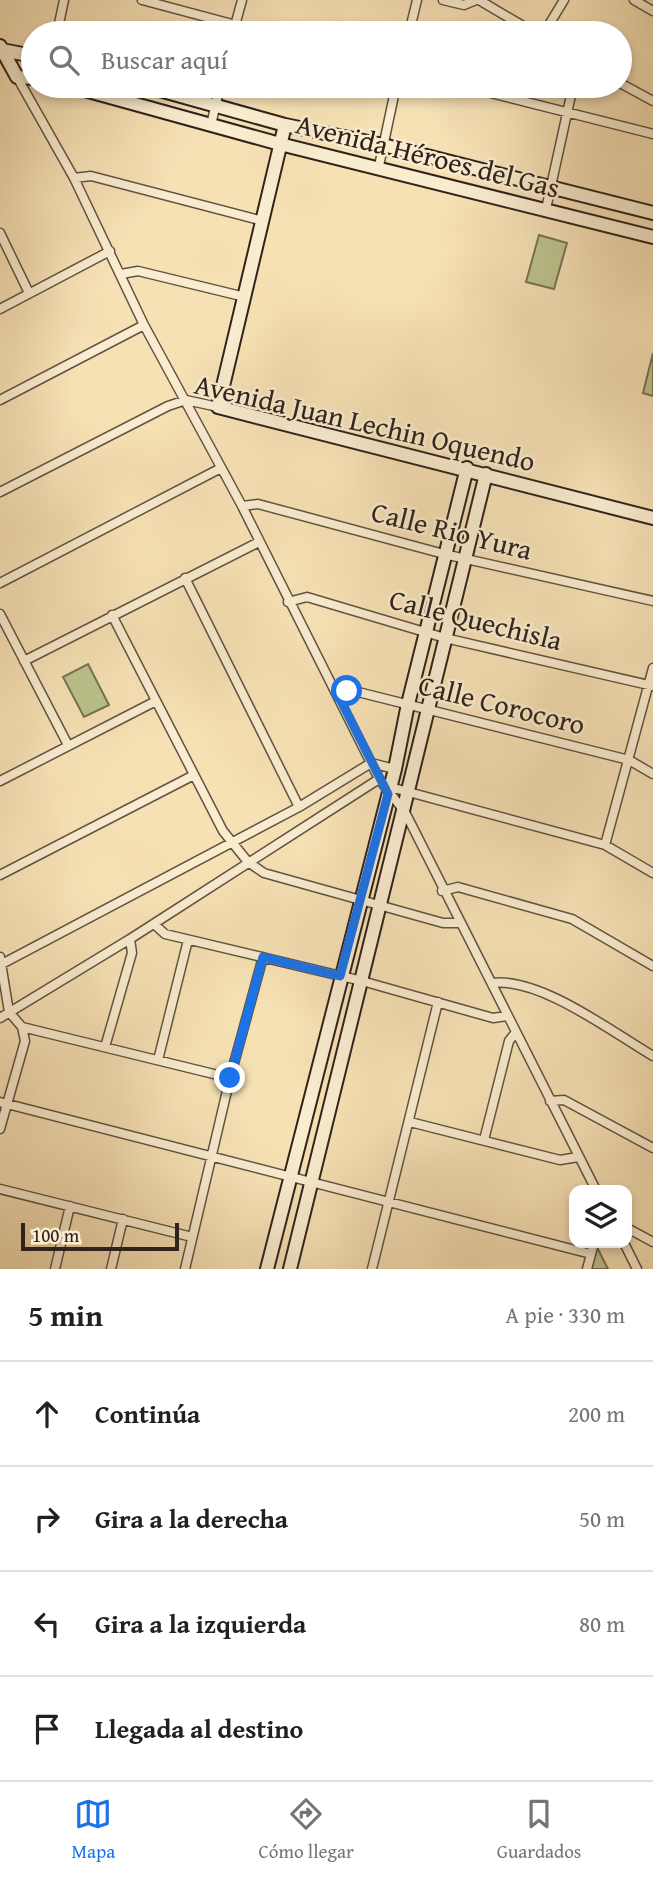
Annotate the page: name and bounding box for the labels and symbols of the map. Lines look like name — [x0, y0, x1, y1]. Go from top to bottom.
street label: Avenida Héroes del Gas — [292, 102, 564, 208]
street label: Avenida Juan Lechin Oquendo — [191, 363, 539, 481]
street label: Calle Rio Yura — [367, 490, 537, 570]
street label: Calle Quechisla — [385, 578, 567, 660]
street label: Calle Corocoro — [414, 663, 590, 745]
route start — [331, 675, 362, 706]
route end — [214, 1062, 245, 1093]
scale bar — [21, 1220, 178, 1252]

